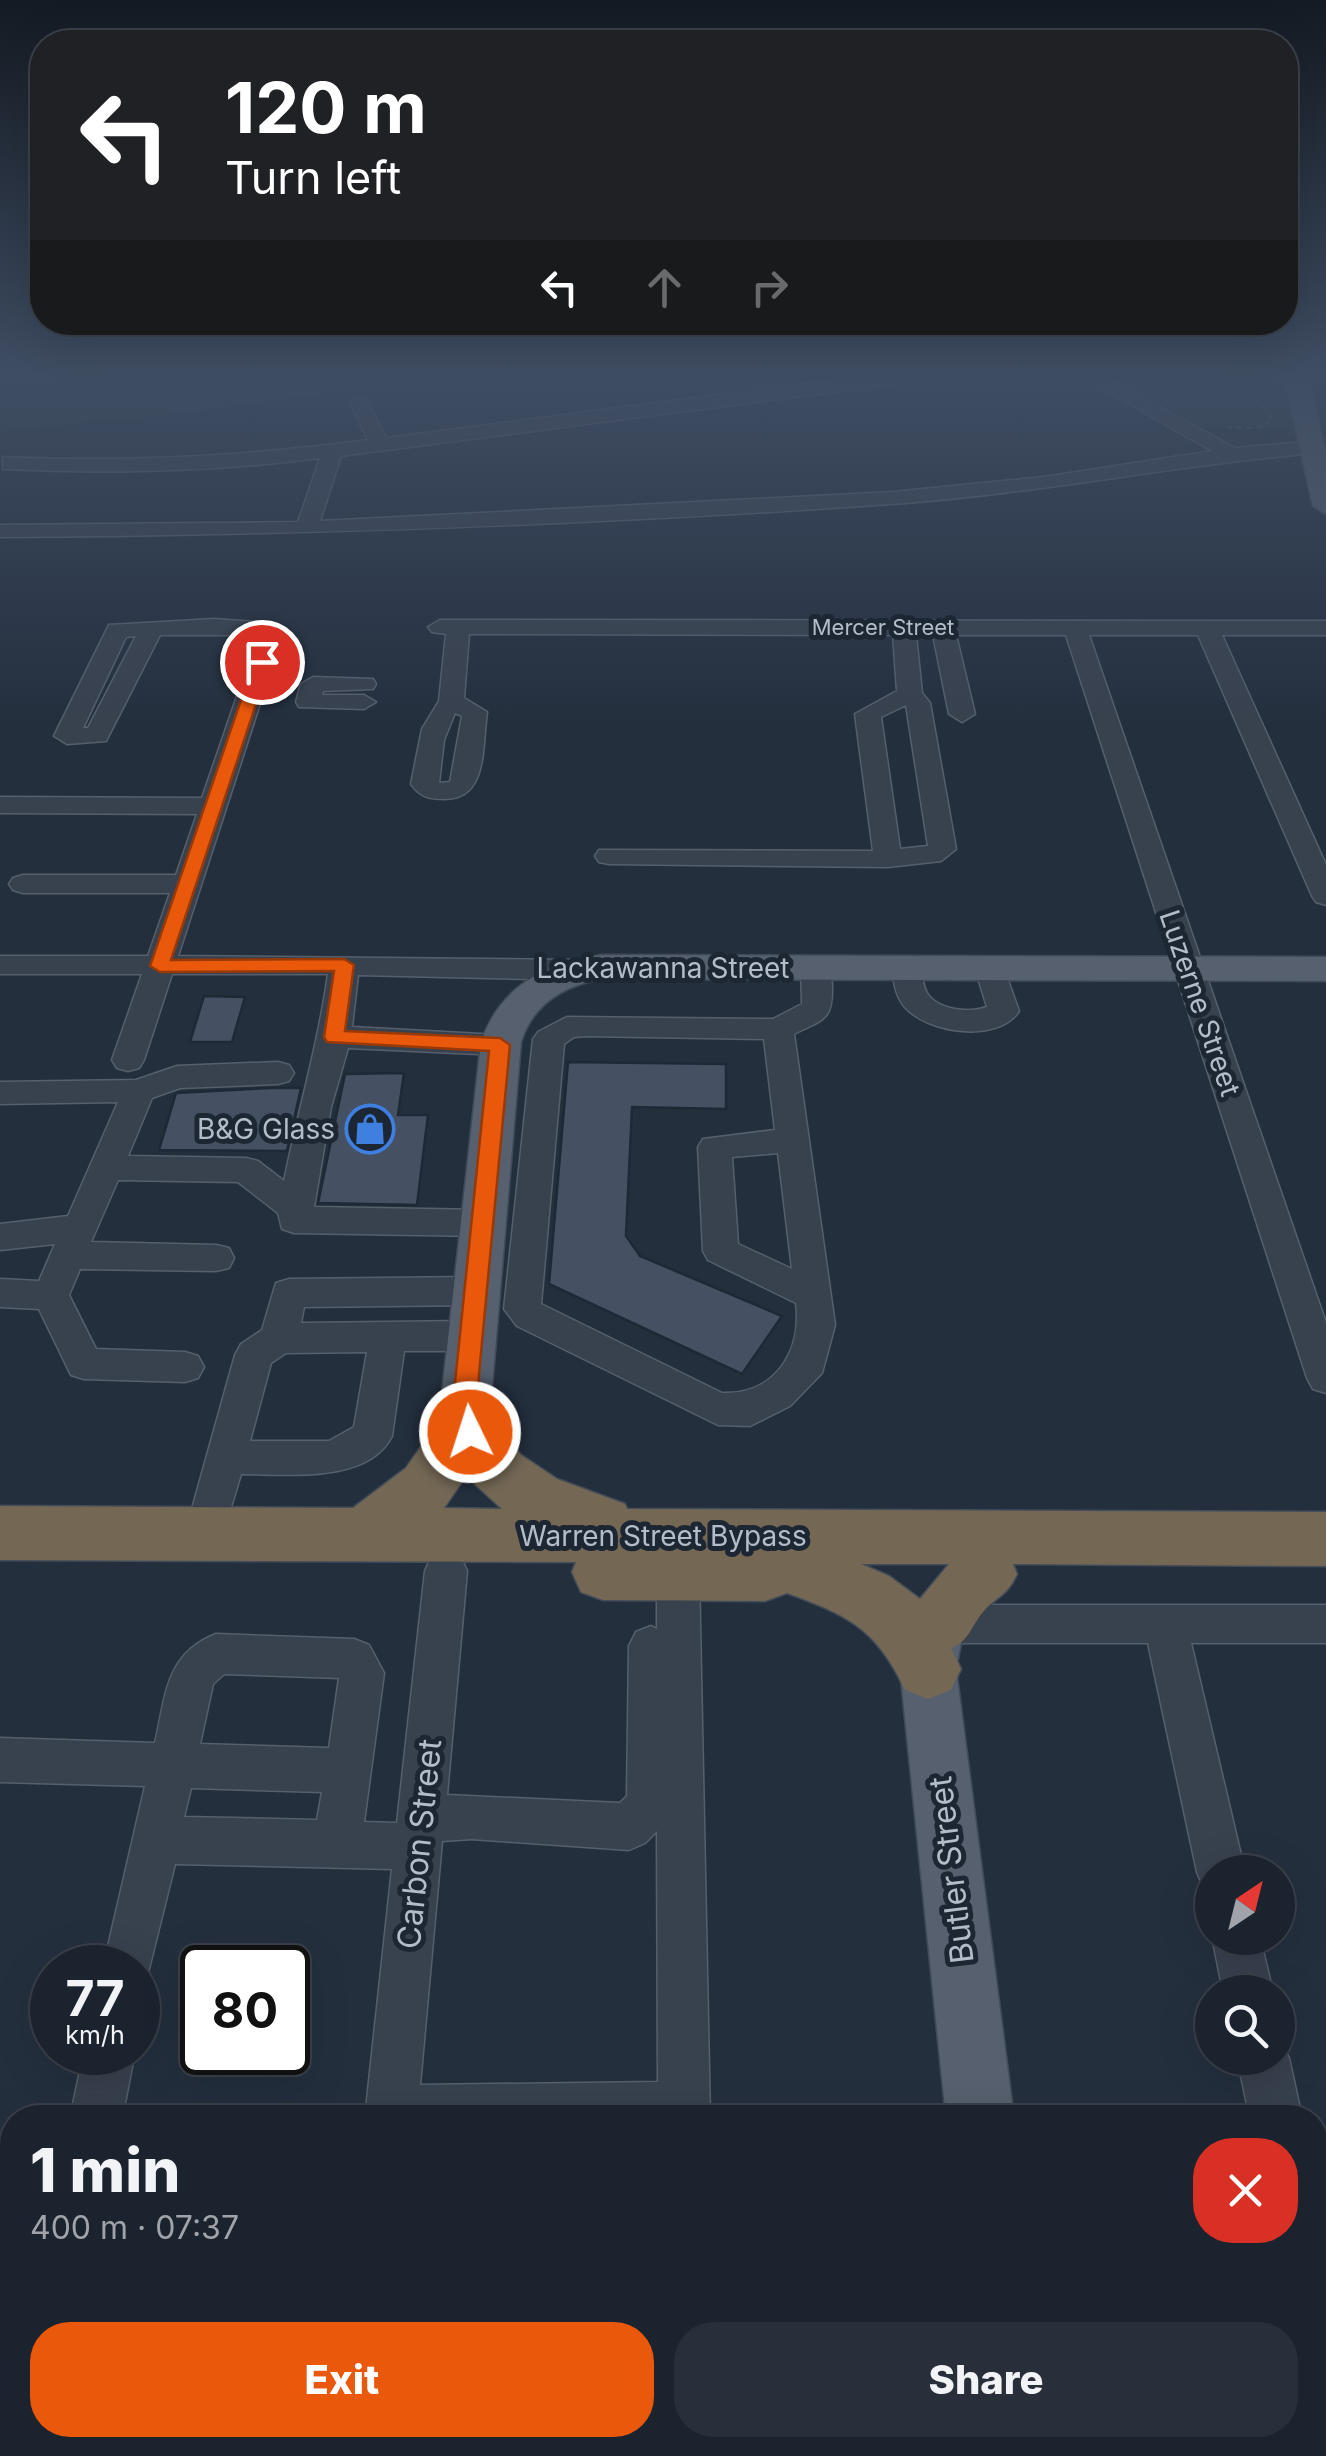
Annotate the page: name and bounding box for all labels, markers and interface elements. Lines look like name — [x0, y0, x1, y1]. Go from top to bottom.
text: 120 m — [225, 65, 427, 150]
icon: left — [60, 70, 190, 200]
text: Turn left — [225, 150, 401, 205]
icon: left — [532, 260, 587, 315]
icon: ahead — [637, 260, 692, 315]
icon: right — [742, 260, 797, 315]
street label: Mercer Street — [812, 614, 954, 640]
pin — [220, 620, 305, 705]
icon: arrive — [235, 635, 290, 690]
street label: Luzerne Street — [1152, 906, 1248, 1100]
street label: Lackawanna Street — [537, 951, 789, 985]
shop icon: B&G Glass — [344, 1103, 396, 1155]
place label: B&G Glass — [197, 1112, 335, 1146]
position arrow — [418, 1380, 522, 1484]
street label: Warren Street Bypass — [519, 1519, 807, 1553]
street label: Carbon Street — [389, 1737, 449, 1951]
street label: Butler Street — [920, 1774, 982, 1966]
north arrow — [1195, 1855, 1295, 1955]
map controls — [1195, 1855, 1295, 2075]
speed limit sign: 80 — [180, 1945, 310, 2075]
text: 77 — [65, 1968, 125, 2028]
button: search — [1195, 1975, 1295, 2075]
text: km/h — [65, 2020, 125, 2050]
text: 1 min — [30, 2134, 180, 2206]
button: close — [1193, 2138, 1298, 2243]
text: 400 m · 07:37 — [30, 2208, 239, 2247]
button: Exit — [30, 2322, 654, 2437]
button: Share — [674, 2322, 1298, 2437]

